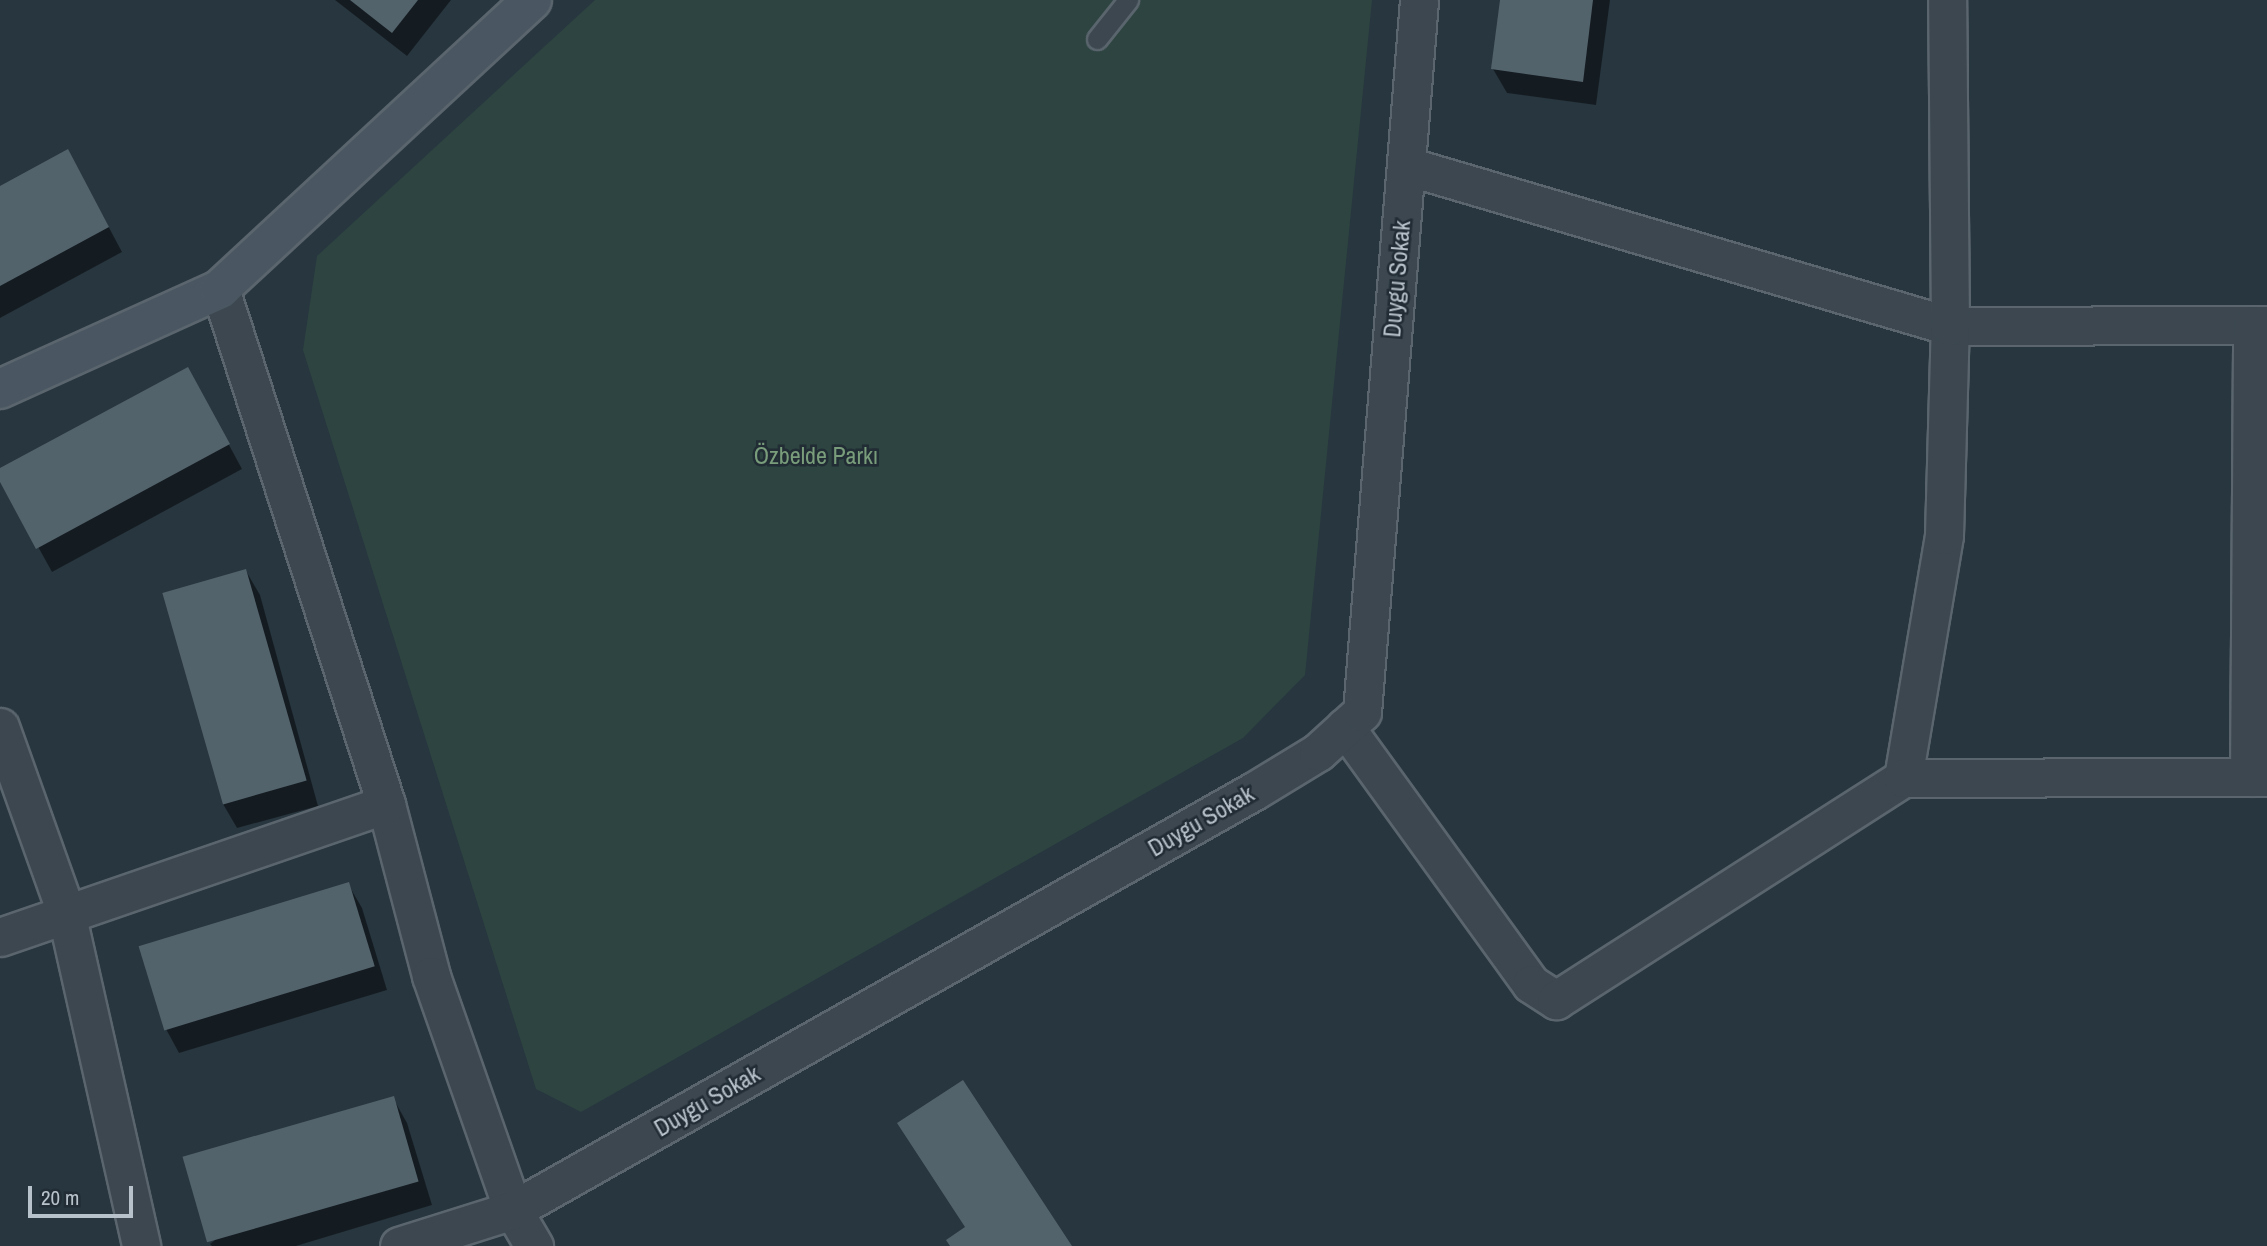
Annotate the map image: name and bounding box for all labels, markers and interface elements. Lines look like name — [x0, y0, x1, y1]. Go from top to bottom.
street label: Duygu Sokak — [1378, 219, 1416, 339]
park label: Özbelde Parkı — [754, 442, 878, 470]
street label: Duygu Sokak — [1143, 779, 1259, 863]
street label: Duygu Sokak — [649, 1059, 765, 1143]
scale bar — [32, 1172, 136, 1216]
text: 20 m — [41, 1183, 79, 1212]

